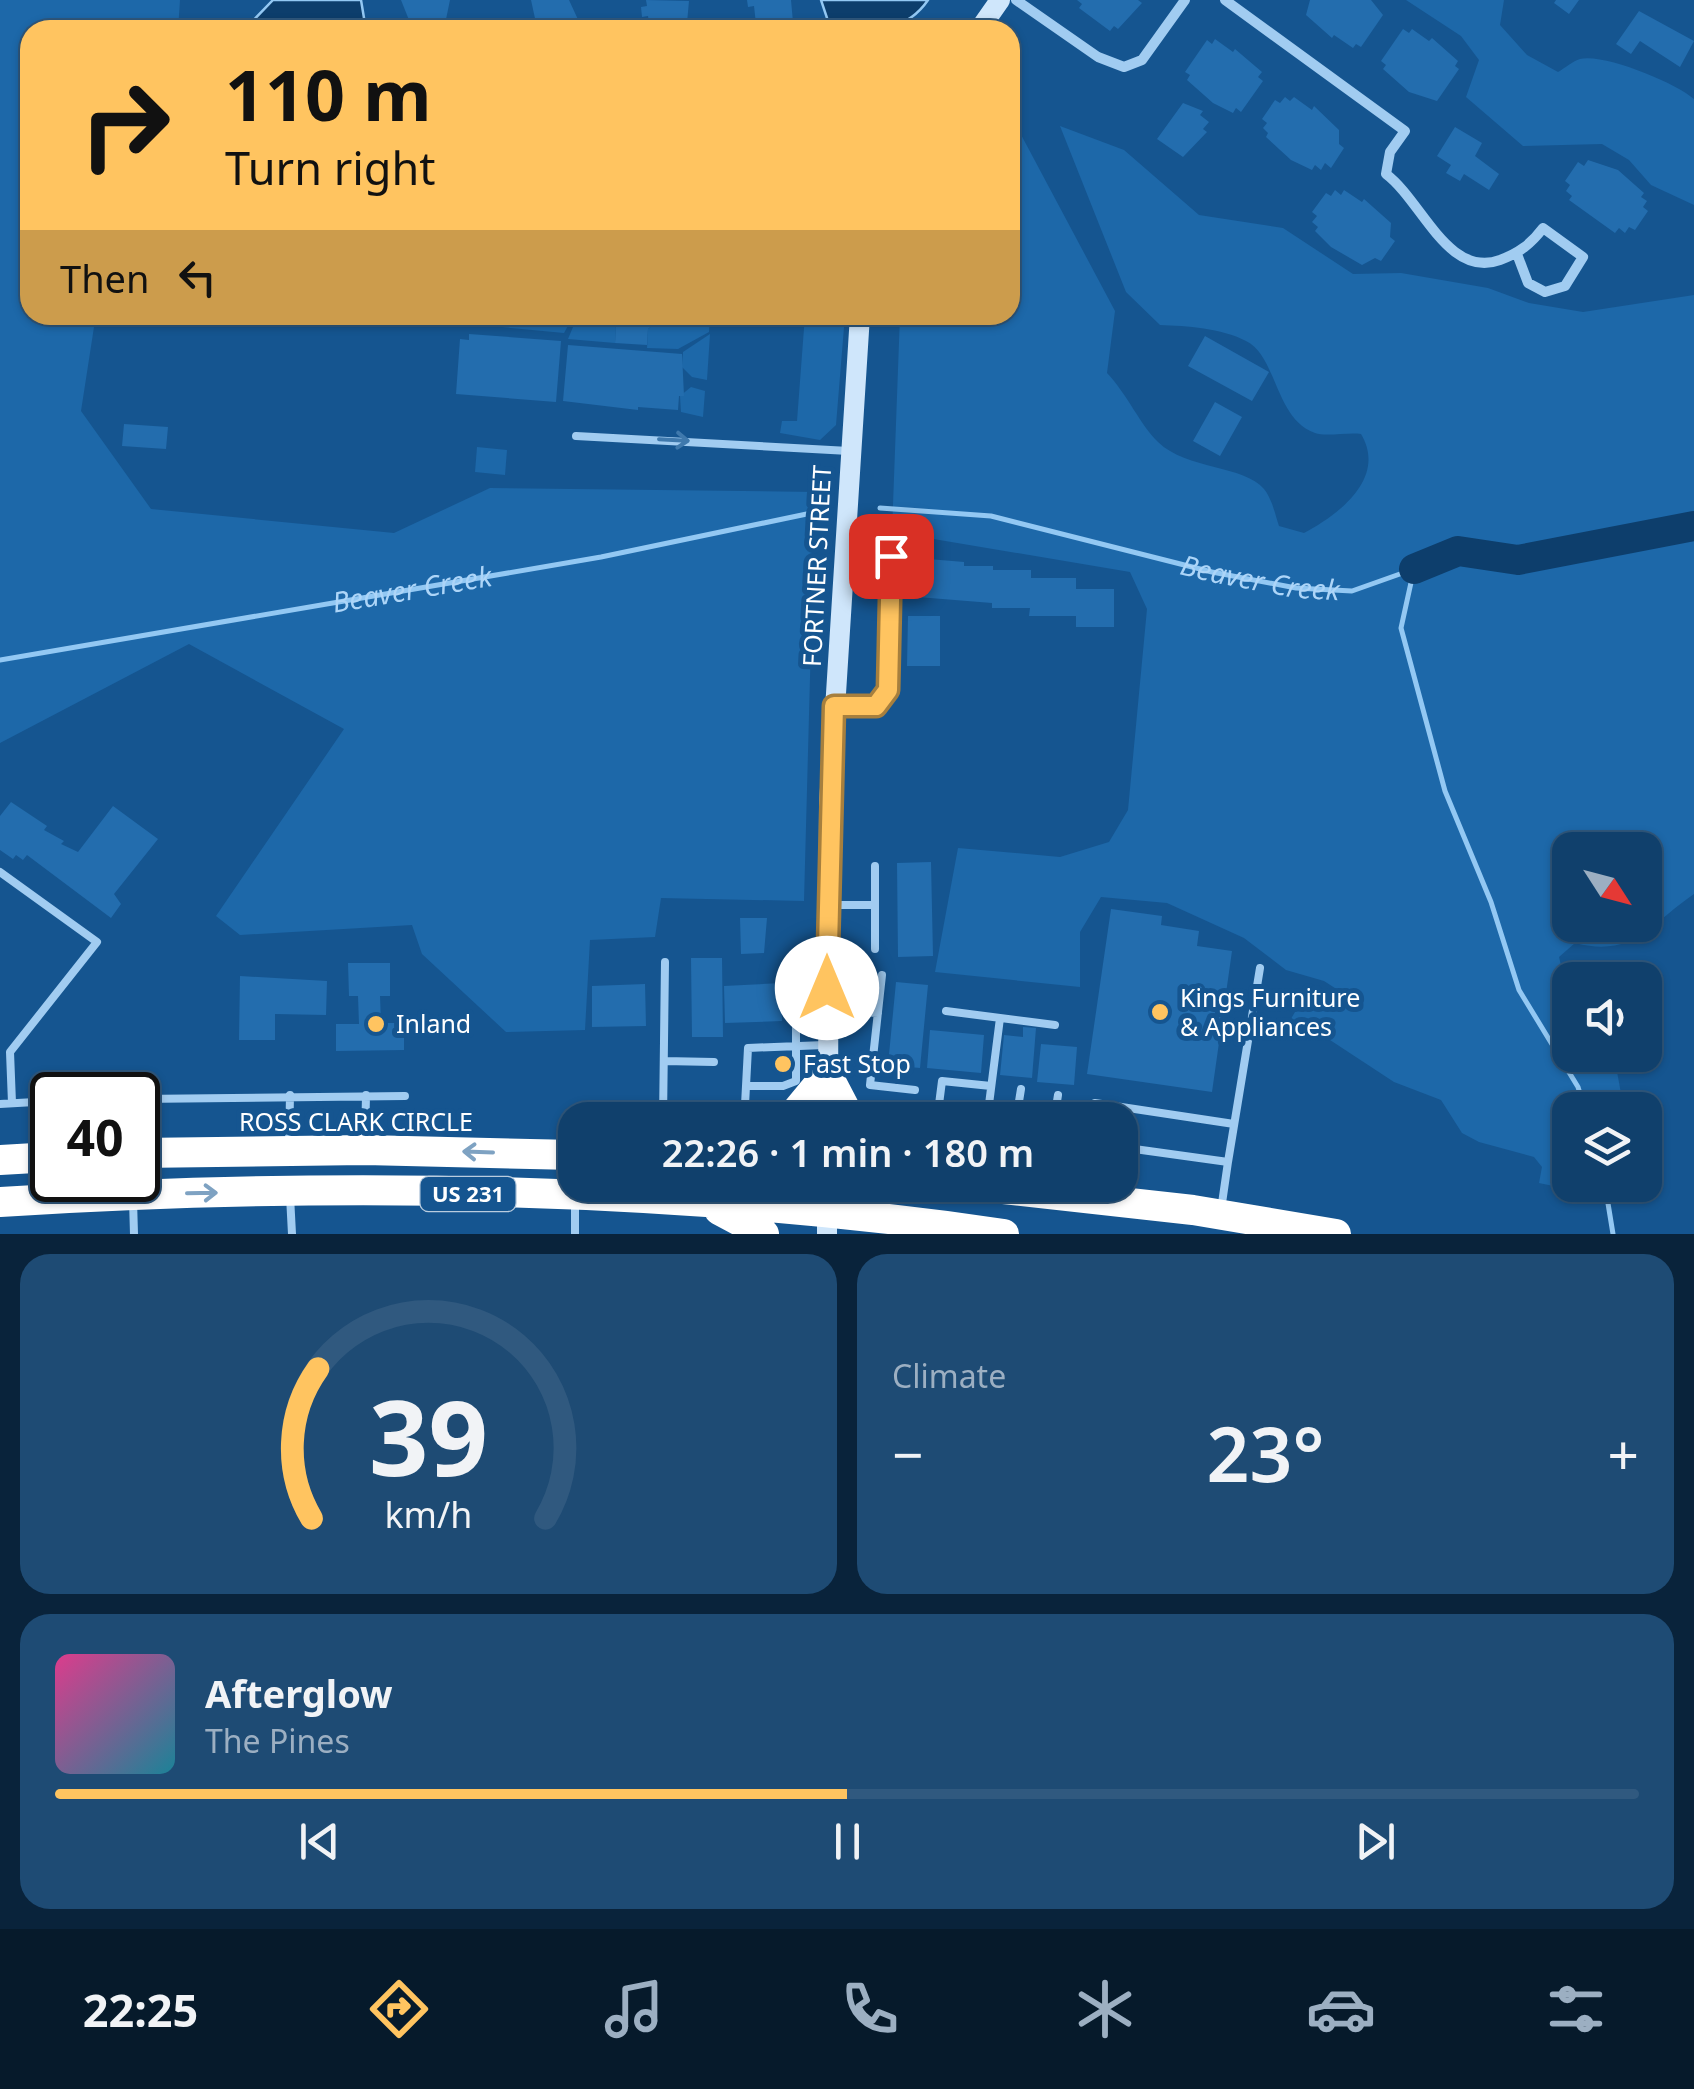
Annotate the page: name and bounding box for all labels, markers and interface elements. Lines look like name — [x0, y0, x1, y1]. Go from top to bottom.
text: 110 m — [225, 46, 432, 142]
icon: right — [60, 60, 190, 190]
text: Turn right — [225, 137, 436, 198]
icon: left — [170, 250, 225, 305]
text: Then — [60, 252, 150, 304]
one-way arrow — [657, 431, 689, 450]
street label: FORTNER STREET — [794, 464, 838, 668]
pin — [849, 514, 934, 599]
icon: arrive — [864, 529, 919, 584]
water label: Beaver Creek — [1177, 545, 1342, 608]
water label: Beaver Creek — [329, 556, 496, 621]
north arrow — [1552, 832, 1662, 942]
map controls — [1552, 832, 1662, 1202]
position arrow — [775, 936, 879, 1040]
button: sound — [1552, 962, 1662, 1072]
place label: Kings Furniture & Appliances — [1180, 980, 1360, 1043]
marker: Kings Furniture & Appliances — [1149, 1001, 1171, 1023]
place label: Inland — [396, 1006, 471, 1040]
marker: Inland — [365, 1013, 387, 1035]
place label: Fast Stop — [803, 1046, 911, 1080]
marker: Fast Stop — [772, 1053, 794, 1075]
speed limit sign: 40 — [30, 1072, 160, 1202]
button: layers — [1552, 1092, 1662, 1202]
street label: ROSS CLARK CIRCLE — [239, 1104, 473, 1138]
text: 22:26 · 1 min · 180 m — [662, 1126, 1034, 1178]
one-way arrow — [462, 1143, 494, 1162]
road number: US 231 — [420, 1177, 516, 1211]
one-way arrow — [186, 1184, 218, 1202]
text: Climate — [892, 1354, 1006, 1397]
text: 39 — [369, 1365, 488, 1506]
text: 23° — [1207, 1402, 1324, 1504]
text: − — [892, 1416, 923, 1491]
text: + — [1608, 1416, 1639, 1491]
text: km/h — [385, 1490, 472, 1538]
text: Afterglow — [205, 1667, 393, 1719]
text: The Pines — [205, 1719, 350, 1762]
icon: previous — [292, 1814, 347, 1869]
icon: pause — [820, 1814, 875, 1869]
icon: next — [1348, 1814, 1403, 1869]
icon: directions — [364, 1974, 434, 2044]
icon: music — [599, 1974, 669, 2044]
icon: phone — [835, 1974, 905, 2044]
icon: climate — [1070, 1974, 1140, 2044]
icon: car — [1306, 1974, 1376, 2044]
icon: filters — [1541, 1974, 1611, 2044]
text: 22:25 — [83, 1979, 198, 2040]

